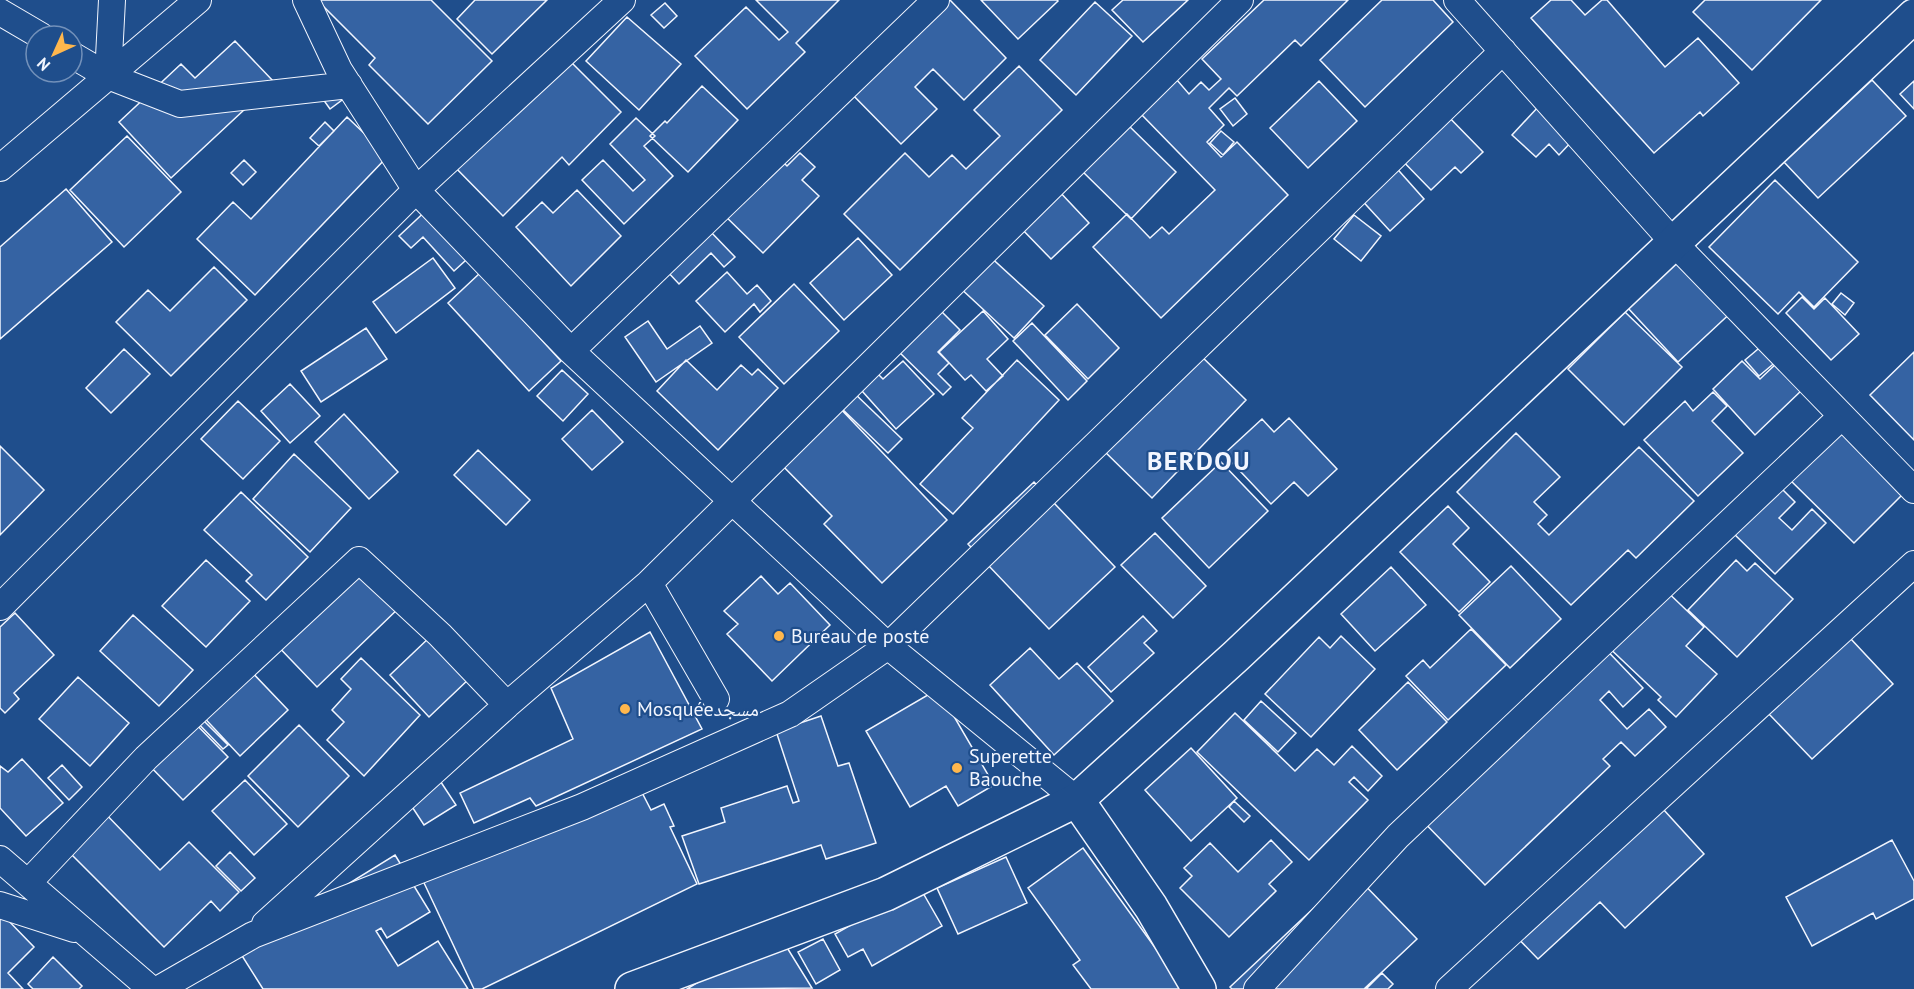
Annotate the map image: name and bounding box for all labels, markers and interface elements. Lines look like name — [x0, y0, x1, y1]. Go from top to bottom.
north arrow — [24, 24, 84, 84]
text: N — [33, 54, 54, 75]
district label: BERDOU — [1147, 444, 1251, 477]
place label: Bureau de poste — [791, 623, 929, 649]
marker: Bureau de poste — [772, 629, 786, 643]
place label: Mosquéeمسجد — [637, 696, 759, 722]
marker: Mosquéeمسجد — [618, 702, 632, 716]
place label: Superette Baouche — [969, 743, 1052, 792]
marker: Superette Baouche — [950, 761, 964, 775]

